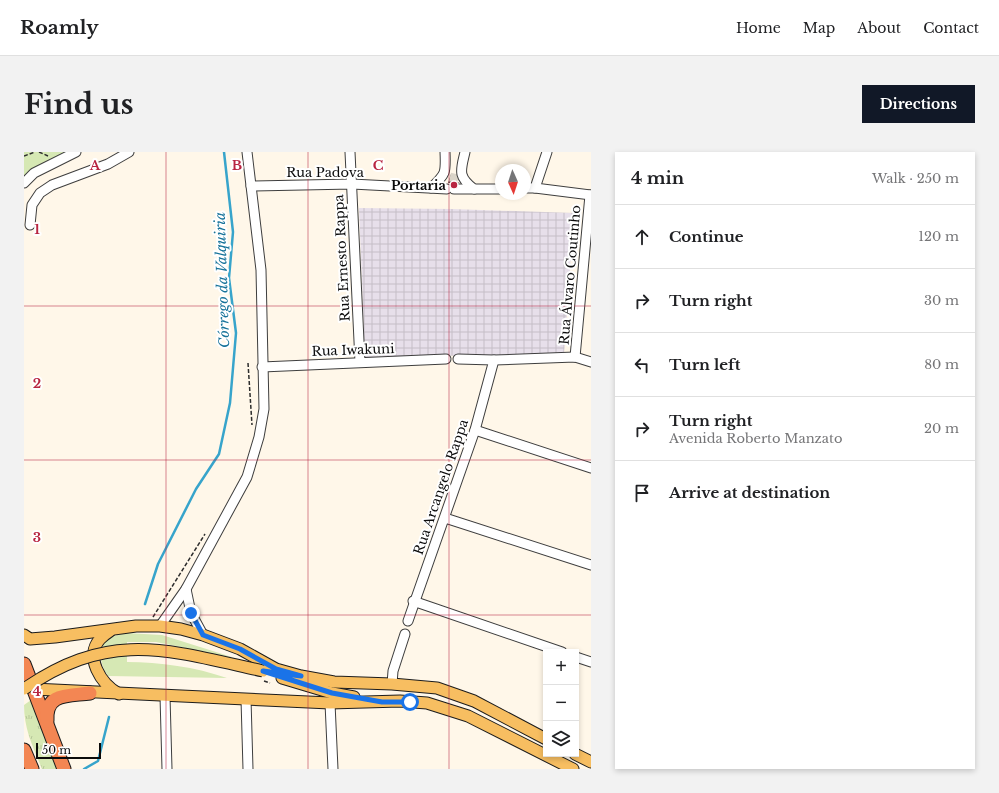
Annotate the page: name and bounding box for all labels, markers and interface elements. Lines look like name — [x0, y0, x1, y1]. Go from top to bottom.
text: Roamly — [20, 16, 99, 39]
text: Home — [736, 19, 781, 37]
text: Map — [803, 19, 835, 37]
text: About — [857, 19, 901, 37]
text: Contact — [923, 19, 979, 37]
button: Directions — [862, 85, 975, 123]
text: Find us — [24, 87, 134, 122]
text: A — [89, 157, 101, 174]
text: B — [232, 157, 242, 174]
text: C — [373, 157, 384, 174]
street label: Rua Padova — [286, 164, 365, 181]
north arrow — [495, 164, 531, 200]
text: 4 min — [631, 168, 684, 189]
text: Walk · 250 m — [872, 170, 959, 187]
place label: Portaria — [391, 177, 447, 194]
marker: Portaria — [449, 180, 459, 190]
street label: Rua Ernesto Rappa — [330, 193, 354, 322]
street label: Rua Álvaro Coutinho — [555, 204, 585, 346]
water label: Córrego da Valquiria — [211, 212, 233, 348]
text: 1 — [34, 221, 40, 238]
icon: ahead — [631, 226, 653, 248]
text: Continue — [669, 227, 744, 246]
text: 120 m — [918, 228, 959, 245]
icon: right — [631, 290, 653, 312]
text: Turn right — [669, 291, 752, 310]
text: 30 m — [924, 292, 959, 309]
street label: Rua Iwakuni — [311, 340, 395, 360]
icon: left — [631, 354, 653, 376]
text: Turn left — [669, 355, 740, 374]
text: 80 m — [924, 356, 959, 373]
text: 2 — [33, 375, 41, 392]
text: Turn right — [669, 411, 752, 430]
street label: Rua Arcangelo Rappa — [410, 416, 472, 557]
icon: right — [631, 418, 653, 440]
text: 20 m — [924, 420, 959, 437]
text: Avenida Roberto Manzato — [669, 430, 842, 447]
icon: arrive — [631, 482, 653, 504]
text: Arrive at destination — [669, 483, 830, 502]
text: 3 — [33, 529, 41, 546]
route end — [182, 604, 200, 622]
map controls — [543, 649, 579, 757]
button: + — [543, 649, 579, 685]
text: 4 — [33, 683, 42, 700]
button: − — [543, 685, 579, 721]
route start — [401, 693, 419, 711]
button: layers — [543, 721, 579, 757]
scale bar — [36, 741, 101, 760]
text: 50 m — [42, 743, 71, 757]

